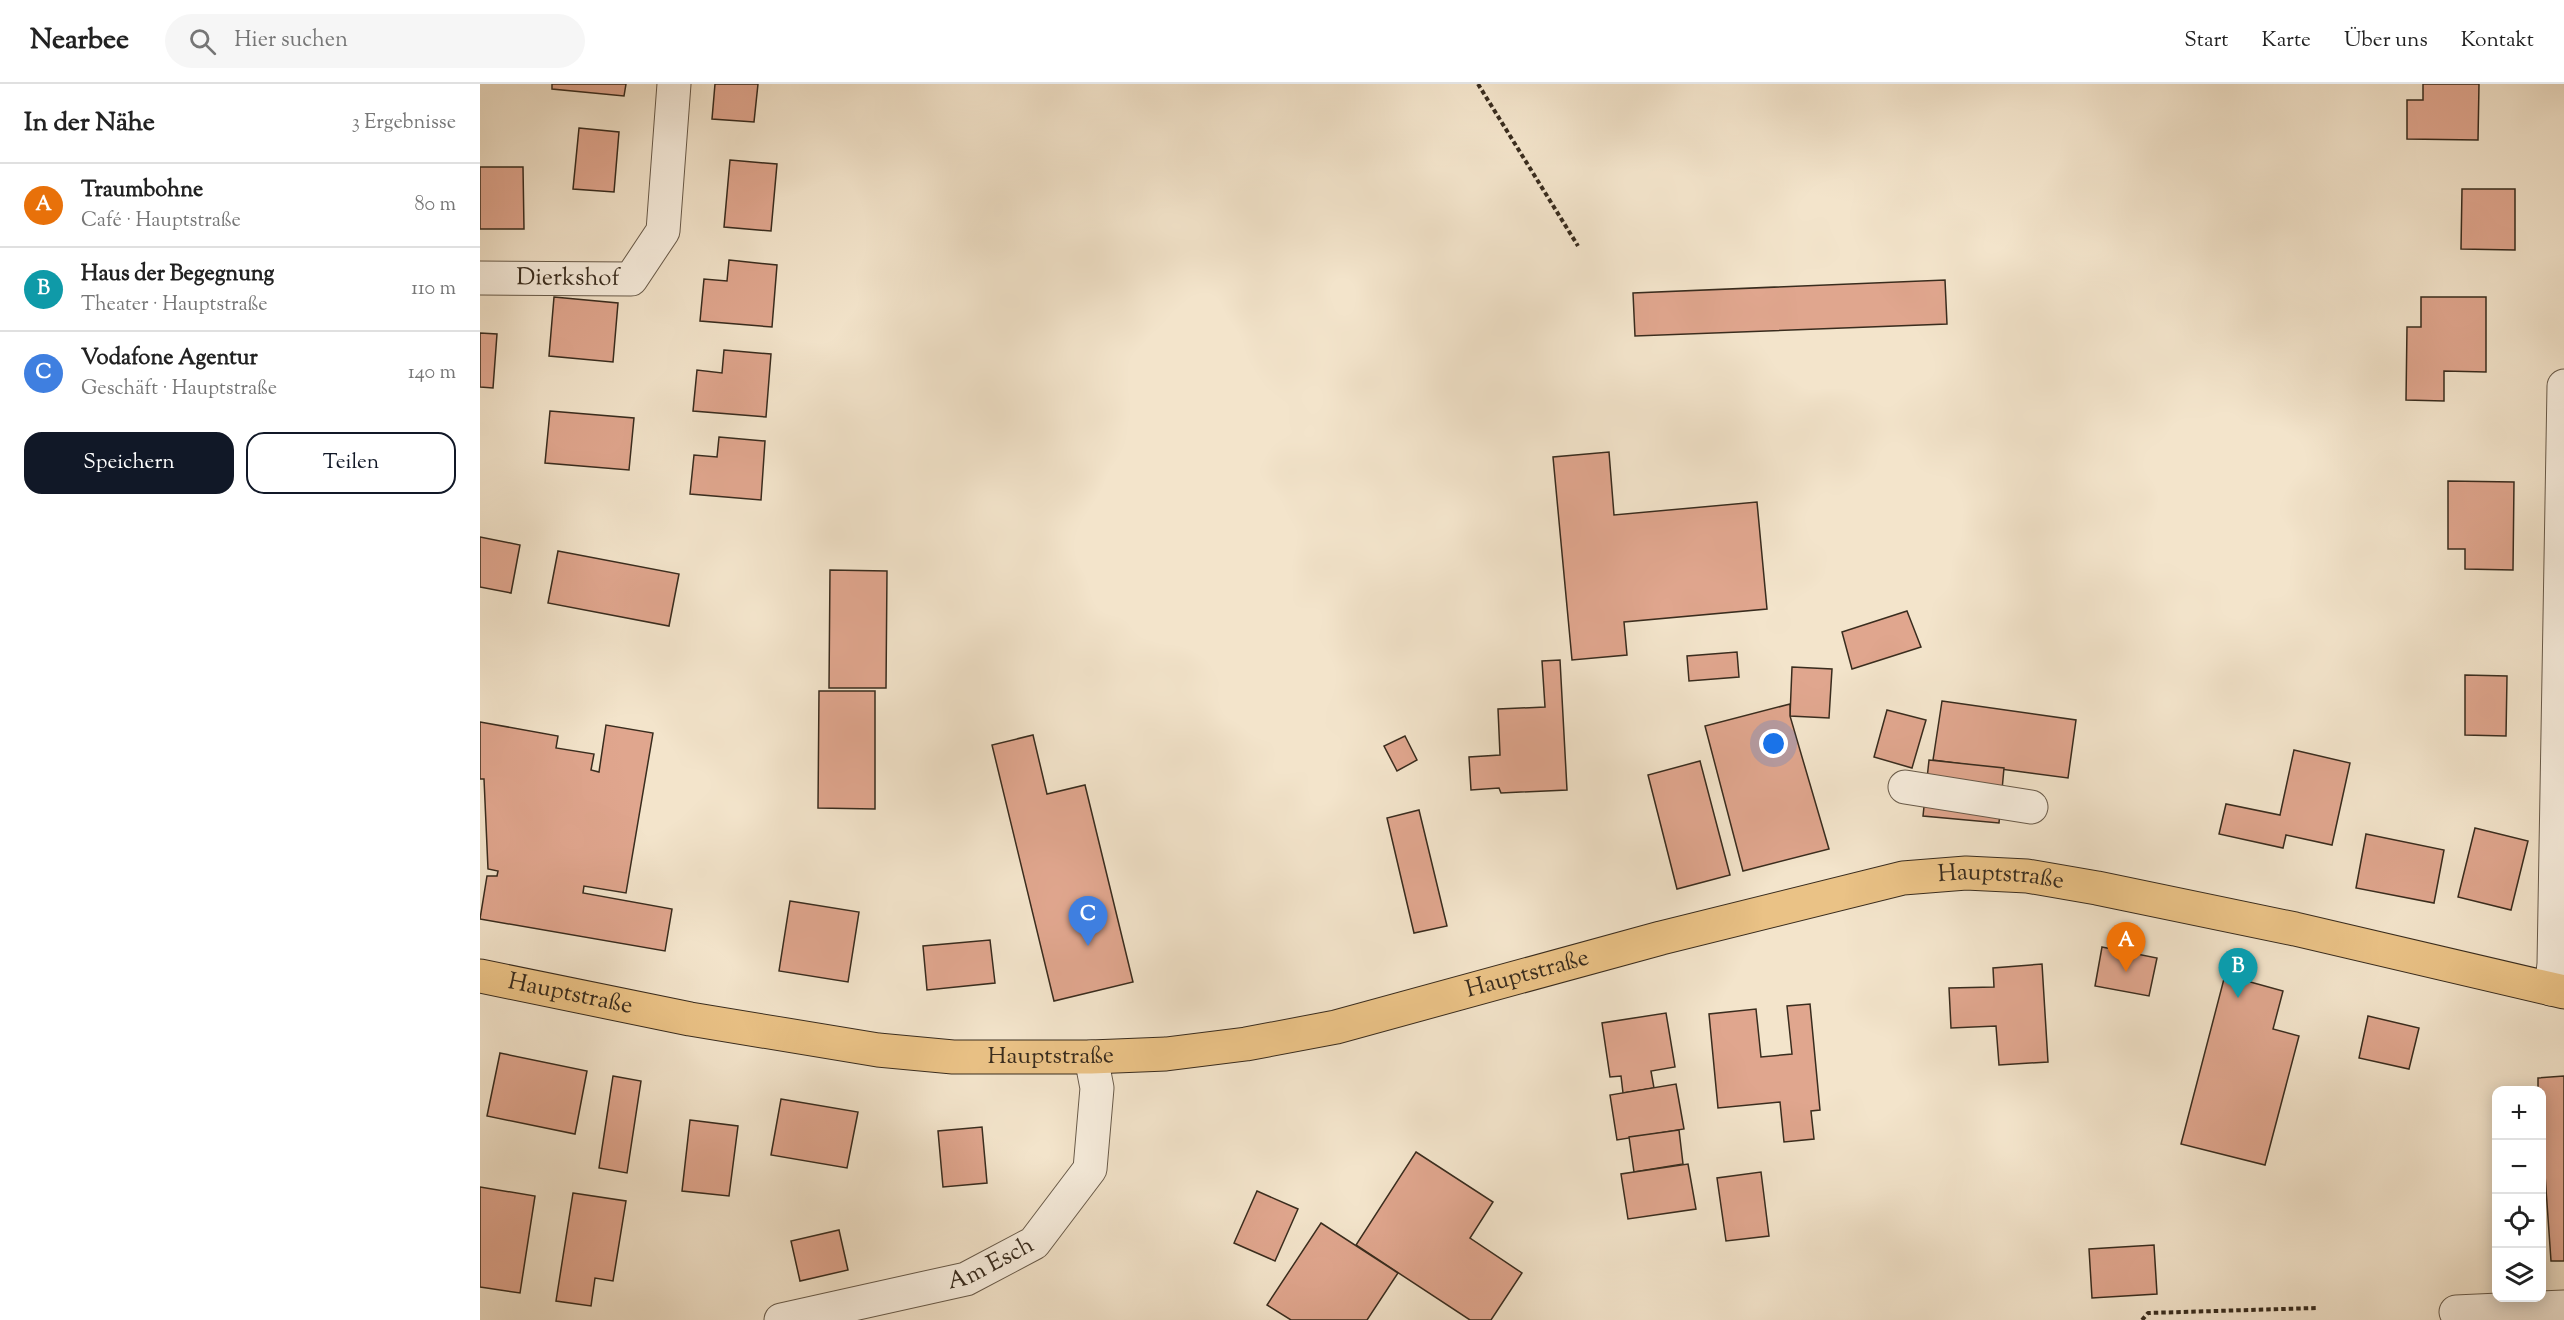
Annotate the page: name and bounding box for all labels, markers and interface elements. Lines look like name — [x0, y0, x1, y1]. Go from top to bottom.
search box — [165, 14, 585, 68]
text: Nearbee — [30, 21, 129, 61]
icon: search — [186, 25, 219, 58]
text: Hier suchen — [234, 25, 348, 57]
text: Start — [2184, 26, 2228, 56]
text: Karte — [2261, 26, 2311, 56]
text: Über uns — [2344, 26, 2428, 56]
text: Kontakt — [2461, 26, 2534, 56]
text: In der Nähe — [24, 105, 155, 142]
text: 3 Ergebnisse — [352, 109, 456, 138]
text: Traumbohne — [81, 175, 203, 207]
text: A — [35, 191, 52, 220]
text: 80 m — [415, 191, 456, 220]
text: Café · Hauptstraße — [81, 207, 241, 236]
text: Haus der Begegnung — [81, 259, 274, 291]
street label: Dierkshof — [516, 261, 622, 296]
text: B — [37, 275, 50, 304]
text: 110 m — [411, 275, 456, 304]
text: Theater · Hauptstraße — [81, 291, 268, 320]
text: Vodafone Agentur — [81, 343, 258, 375]
text: C — [35, 359, 52, 388]
text: 140 m — [408, 359, 456, 388]
text: Geschäft · Hauptstraße — [81, 375, 277, 404]
button: Speichern — [24, 432, 234, 494]
button: Teilen — [246, 432, 456, 494]
your location — [1759, 729, 1788, 758]
street label: Hauptstraße — [1936, 856, 2067, 899]
pin: C — [1068, 896, 1108, 946]
pin: A — [2106, 922, 2146, 972]
street label: Hauptstraße — [1462, 941, 1593, 1008]
pin: B — [2218, 948, 2258, 998]
street label: Hauptstraße — [505, 965, 636, 1024]
street label: Hauptstraße — [988, 1039, 1115, 1074]
map controls — [2492, 1086, 2546, 1302]
button: + — [2492, 1086, 2546, 1140]
button: − — [2492, 1140, 2546, 1194]
button: locate — [2492, 1194, 2546, 1248]
street label: Am Esch — [945, 1229, 1040, 1300]
button: layers — [2492, 1248, 2546, 1302]

